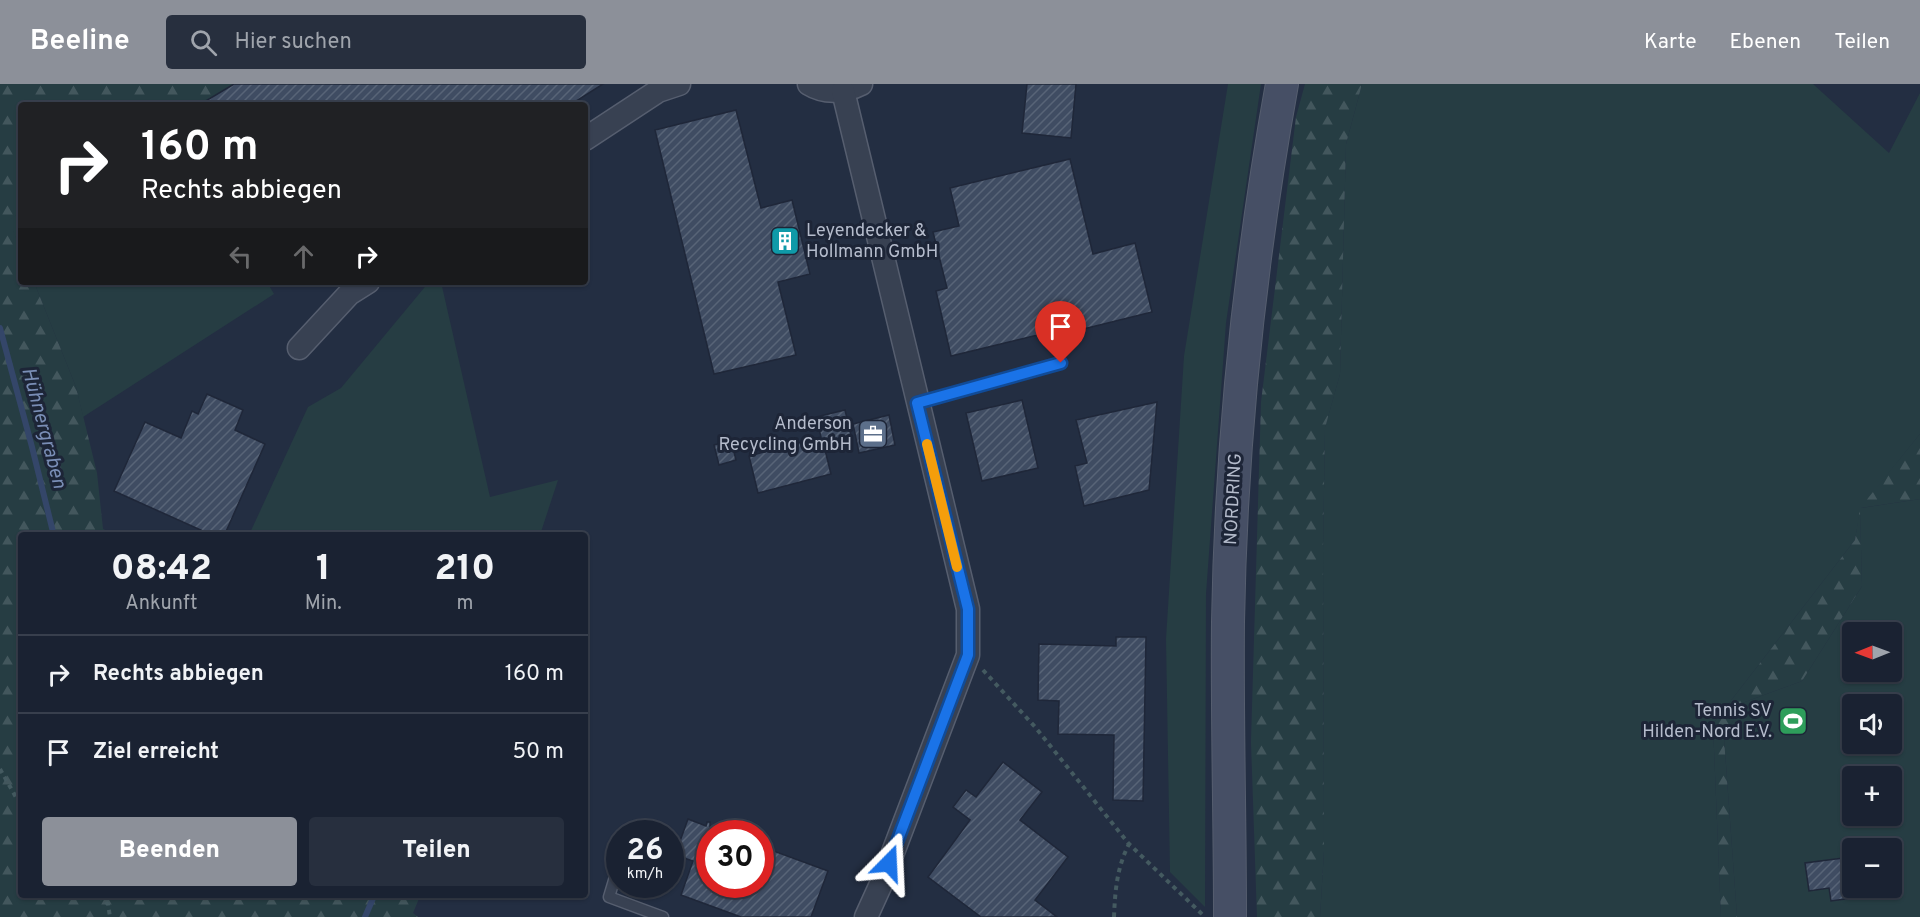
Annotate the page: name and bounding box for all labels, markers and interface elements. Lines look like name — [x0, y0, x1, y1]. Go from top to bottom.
search box — [166, 15, 586, 69]
text: Beeline — [30, 24, 130, 60]
icon: search — [187, 26, 220, 59]
text: Hier suchen — [235, 29, 352, 56]
text: Karte — [1644, 29, 1696, 56]
text: Ebenen — [1729, 29, 1801, 56]
text: Teilen — [1834, 29, 1890, 56]
text: 160 m — [141, 122, 259, 175]
icon: right — [42, 126, 120, 204]
text: Rechts abbiegen — [141, 174, 342, 208]
place label: Leyendecker & Hollmann GmbH — [806, 220, 938, 264]
building icon: Leyendecker & Hollmann GmbH — [769, 225, 801, 257]
icon: left — [224, 240, 257, 273]
icon: ahead — [287, 240, 320, 273]
icon: right — [350, 240, 383, 273]
pin — [1035, 301, 1086, 363]
icon: arrive — [1044, 310, 1077, 343]
water label: Hühnergraben — [14, 365, 72, 492]
place label: Anderson Recycling GmbH — [718, 413, 852, 457]
office icon: Anderson Recycling GmbH — [857, 418, 889, 450]
street label: NORDRING — [1220, 452, 1248, 546]
text: 08:42 — [111, 547, 212, 593]
text: 1 — [316, 547, 331, 593]
text: 210 — [435, 547, 495, 593]
text: Ankunft — [125, 591, 197, 617]
text: Min. — [305, 591, 342, 617]
text: m — [456, 591, 473, 617]
north arrow — [1842, 622, 1902, 682]
map controls — [1842, 622, 1902, 898]
icon: right — [42, 658, 75, 691]
text: Rechts abbiegen — [93, 661, 264, 688]
text: 160 m — [505, 661, 564, 688]
button: sound — [1842, 694, 1902, 754]
place label: Tennis SV Hilden-Nord E.V. — [1642, 700, 1772, 744]
sports icon: Tennis SV Hilden-Nord E.V. — [1777, 705, 1809, 737]
icon: arrive — [42, 736, 75, 769]
text: Ziel erreicht — [93, 739, 219, 766]
text: 50 m — [512, 739, 564, 766]
button: + — [1842, 766, 1902, 826]
button: Beenden — [42, 817, 297, 886]
button: Teilen — [309, 817, 564, 886]
speed limit sign: 30 — [696, 820, 774, 898]
position arrow — [857, 831, 921, 895]
text: 26 — [627, 833, 663, 870]
button: − — [1842, 838, 1902, 898]
text: km/h — [627, 865, 663, 884]

